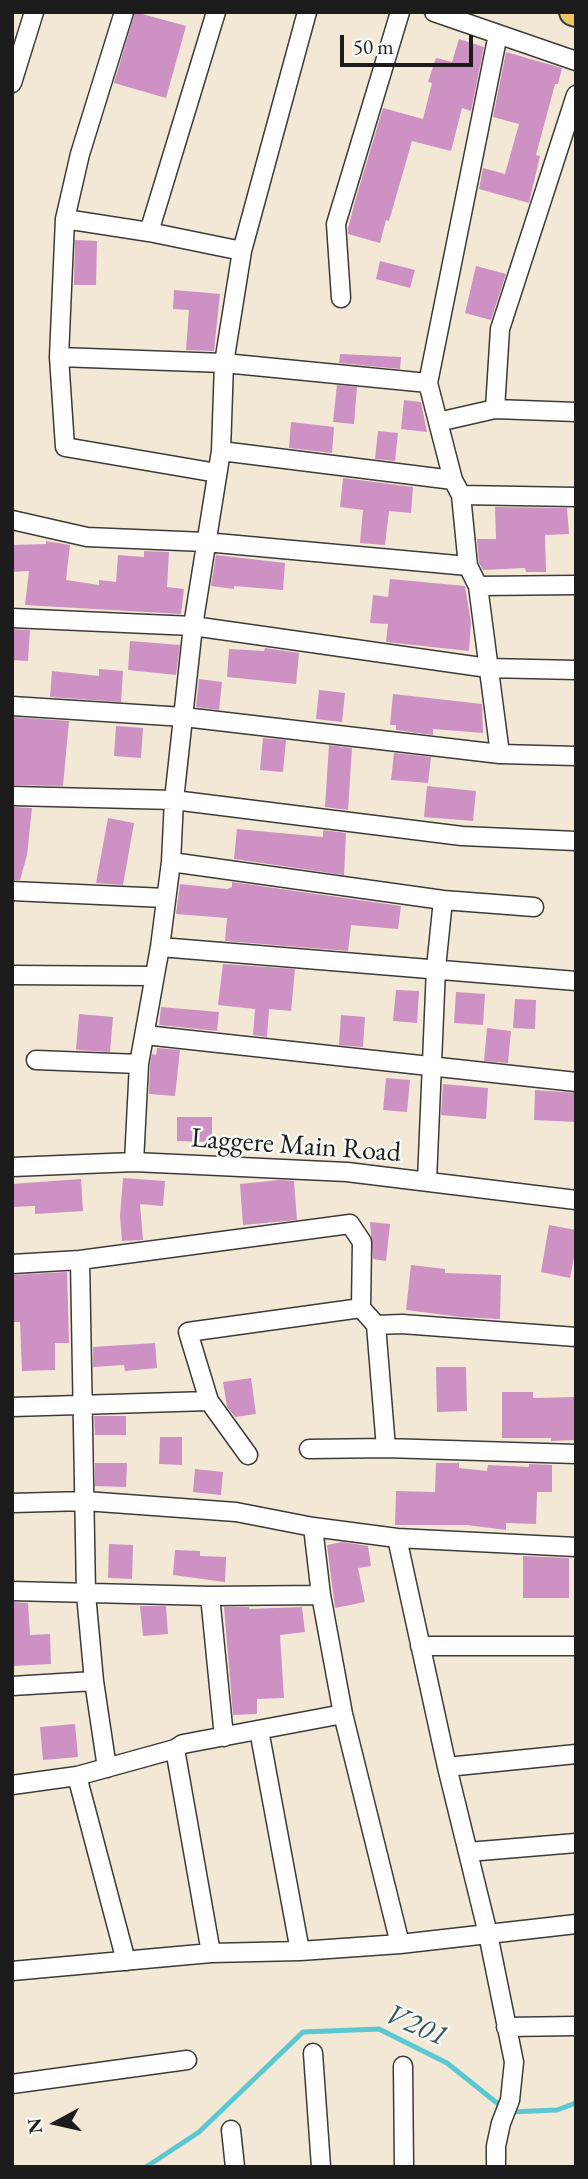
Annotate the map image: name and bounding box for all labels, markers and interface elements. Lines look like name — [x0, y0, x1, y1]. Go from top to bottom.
scale bar — [343, 21, 476, 65]
text: 50 m — [353, 33, 394, 60]
street label: Laggere Main Road — [190, 1122, 402, 1170]
water label: V201 — [380, 1997, 452, 2055]
north arrow — [21, 2088, 91, 2158]
text: N — [21, 2117, 48, 2135]

